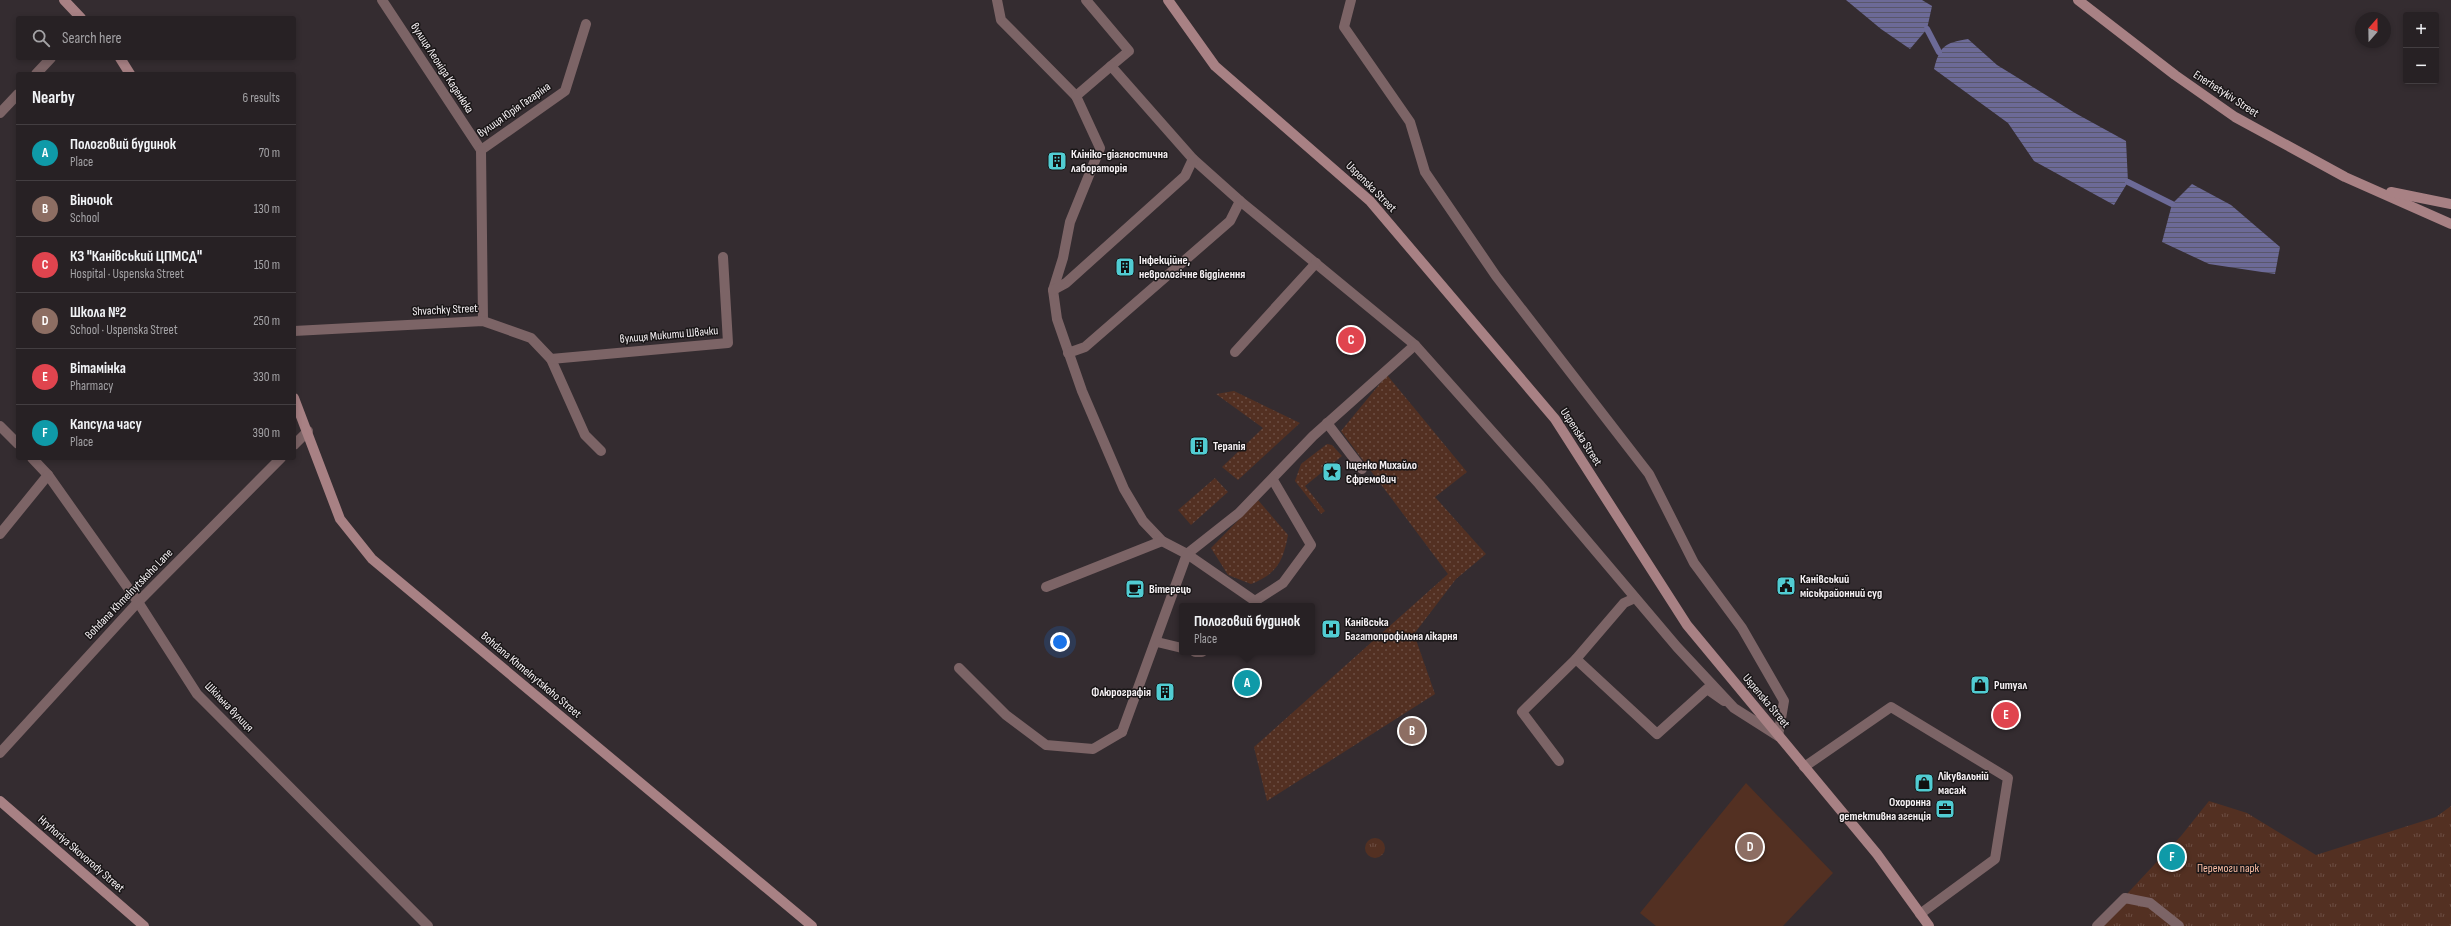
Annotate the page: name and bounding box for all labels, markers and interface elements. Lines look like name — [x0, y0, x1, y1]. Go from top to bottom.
north arrow — [2355, 12, 2391, 48]
map controls — [2403, 12, 2439, 84]
button: + — [2403, 12, 2439, 48]
search box — [16, 16, 296, 60]
street label: вулиця Леоніда Каденюка — [407, 20, 477, 116]
icon: search — [30, 27, 52, 49]
text: Search here — [62, 29, 122, 48]
button: − — [2403, 48, 2439, 84]
street label: Enerhetykiv Street — [2190, 67, 2262, 121]
street label: вулиця Юрія Гагаріна — [474, 79, 554, 141]
text: Nearby — [32, 88, 75, 108]
text: 6 results — [242, 90, 280, 106]
text: Пологовий будинок — [70, 135, 176, 154]
text: A — [42, 145, 48, 161]
text: 70 m — [259, 145, 280, 161]
place label: Клініко-діагностична лабораторія — [1071, 147, 1168, 176]
building icon: Клініко-діагностична лабораторія — [1046, 150, 1068, 172]
text: Place — [70, 154, 93, 170]
street label: Uspenska Street — [1342, 158, 1400, 216]
text: Віночок — [70, 191, 112, 210]
text: B — [42, 201, 48, 217]
text: 130 m — [254, 201, 280, 217]
text: School — [70, 210, 100, 226]
text: КЗ "Канівський ЦПМСД" — [70, 247, 202, 266]
place label: Інфекційне, неврологічне відділення — [1139, 253, 1245, 282]
building icon: Інфекційне, неврологічне відділення — [1114, 256, 1136, 278]
text: C — [42, 257, 48, 273]
text: 150 m — [254, 257, 280, 273]
text: Hospital · Uspenska Street — [70, 266, 184, 282]
street label: Shvachky Street — [412, 301, 479, 319]
text: Школа №2 — [70, 303, 126, 322]
text: D — [42, 313, 48, 329]
text: 250 m — [253, 313, 280, 329]
text: School · Uspenska Street — [70, 322, 178, 338]
street label: вулиця Микити Швачки — [619, 323, 719, 347]
pin: C — [1338, 325, 1364, 355]
text: Вітамінка — [70, 359, 126, 378]
text: E — [42, 369, 48, 385]
text: 330 m — [253, 369, 280, 385]
text: Pharmacy — [70, 378, 113, 394]
street label: Uspenska Street — [1557, 405, 1605, 469]
text: Капсула часу — [70, 415, 142, 434]
text: F — [42, 425, 48, 441]
text: 390 m — [253, 425, 280, 441]
text: Place — [70, 434, 93, 450]
building icon: Терапія — [1188, 435, 1210, 457]
place label: Терапія — [1213, 439, 1246, 454]
place label: Іщенко Михайло Єфремович — [1346, 458, 1417, 487]
place icon: Іщенко Михайло Єфремович — [1321, 461, 1343, 483]
street label: Bohdana Khmelnytskoho Lane — [82, 545, 176, 642]
place label: Канівський міськрайонний суд — [1800, 572, 1882, 601]
public building icon: Канівський міськрайонний суд — [1775, 575, 1797, 597]
cafe icon: Вітерець — [1124, 578, 1146, 600]
place label: Вітерець — [1149, 582, 1191, 597]
popup — [1179, 603, 1315, 655]
text: Пологовий будинок — [1194, 612, 1300, 631]
place label: Канівська Багатопрофільна лікарня — [1345, 615, 1458, 644]
hospital icon: Канівська Багатопрофільна лікарня — [1320, 618, 1342, 640]
street label: Bohdana Khmelnytskoho Street — [478, 629, 585, 722]
text: Place — [1194, 631, 1217, 647]
your location — [1050, 632, 1070, 652]
pin: A — [1234, 668, 1260, 698]
street label: Uspenska Street — [1739, 671, 1793, 731]
shop icon: Ритуал — [1969, 674, 1991, 696]
place label: Ритуал — [1994, 678, 2027, 693]
street label: Шкільна вулиця — [201, 679, 257, 735]
building icon: Флюрографія — [1154, 681, 1176, 703]
place label: Флюрографія — [1091, 685, 1151, 700]
pin: E — [1993, 700, 2019, 730]
pin: B — [1399, 716, 1425, 746]
place label: Лікувальній масаж — [1937, 769, 1989, 798]
shop icon: Лікувальній масаж — [1913, 772, 1935, 794]
place label: Охоронна детективна агенція — [1839, 795, 1931, 824]
office icon: Охоронна детективна агенція — [1934, 798, 1956, 820]
street label: Hryhoriya Skovorody Street — [35, 812, 128, 896]
pin: D — [1737, 832, 1763, 862]
pin: F — [2159, 842, 2185, 872]
park label: Перемоги парк — [2197, 861, 2260, 876]

